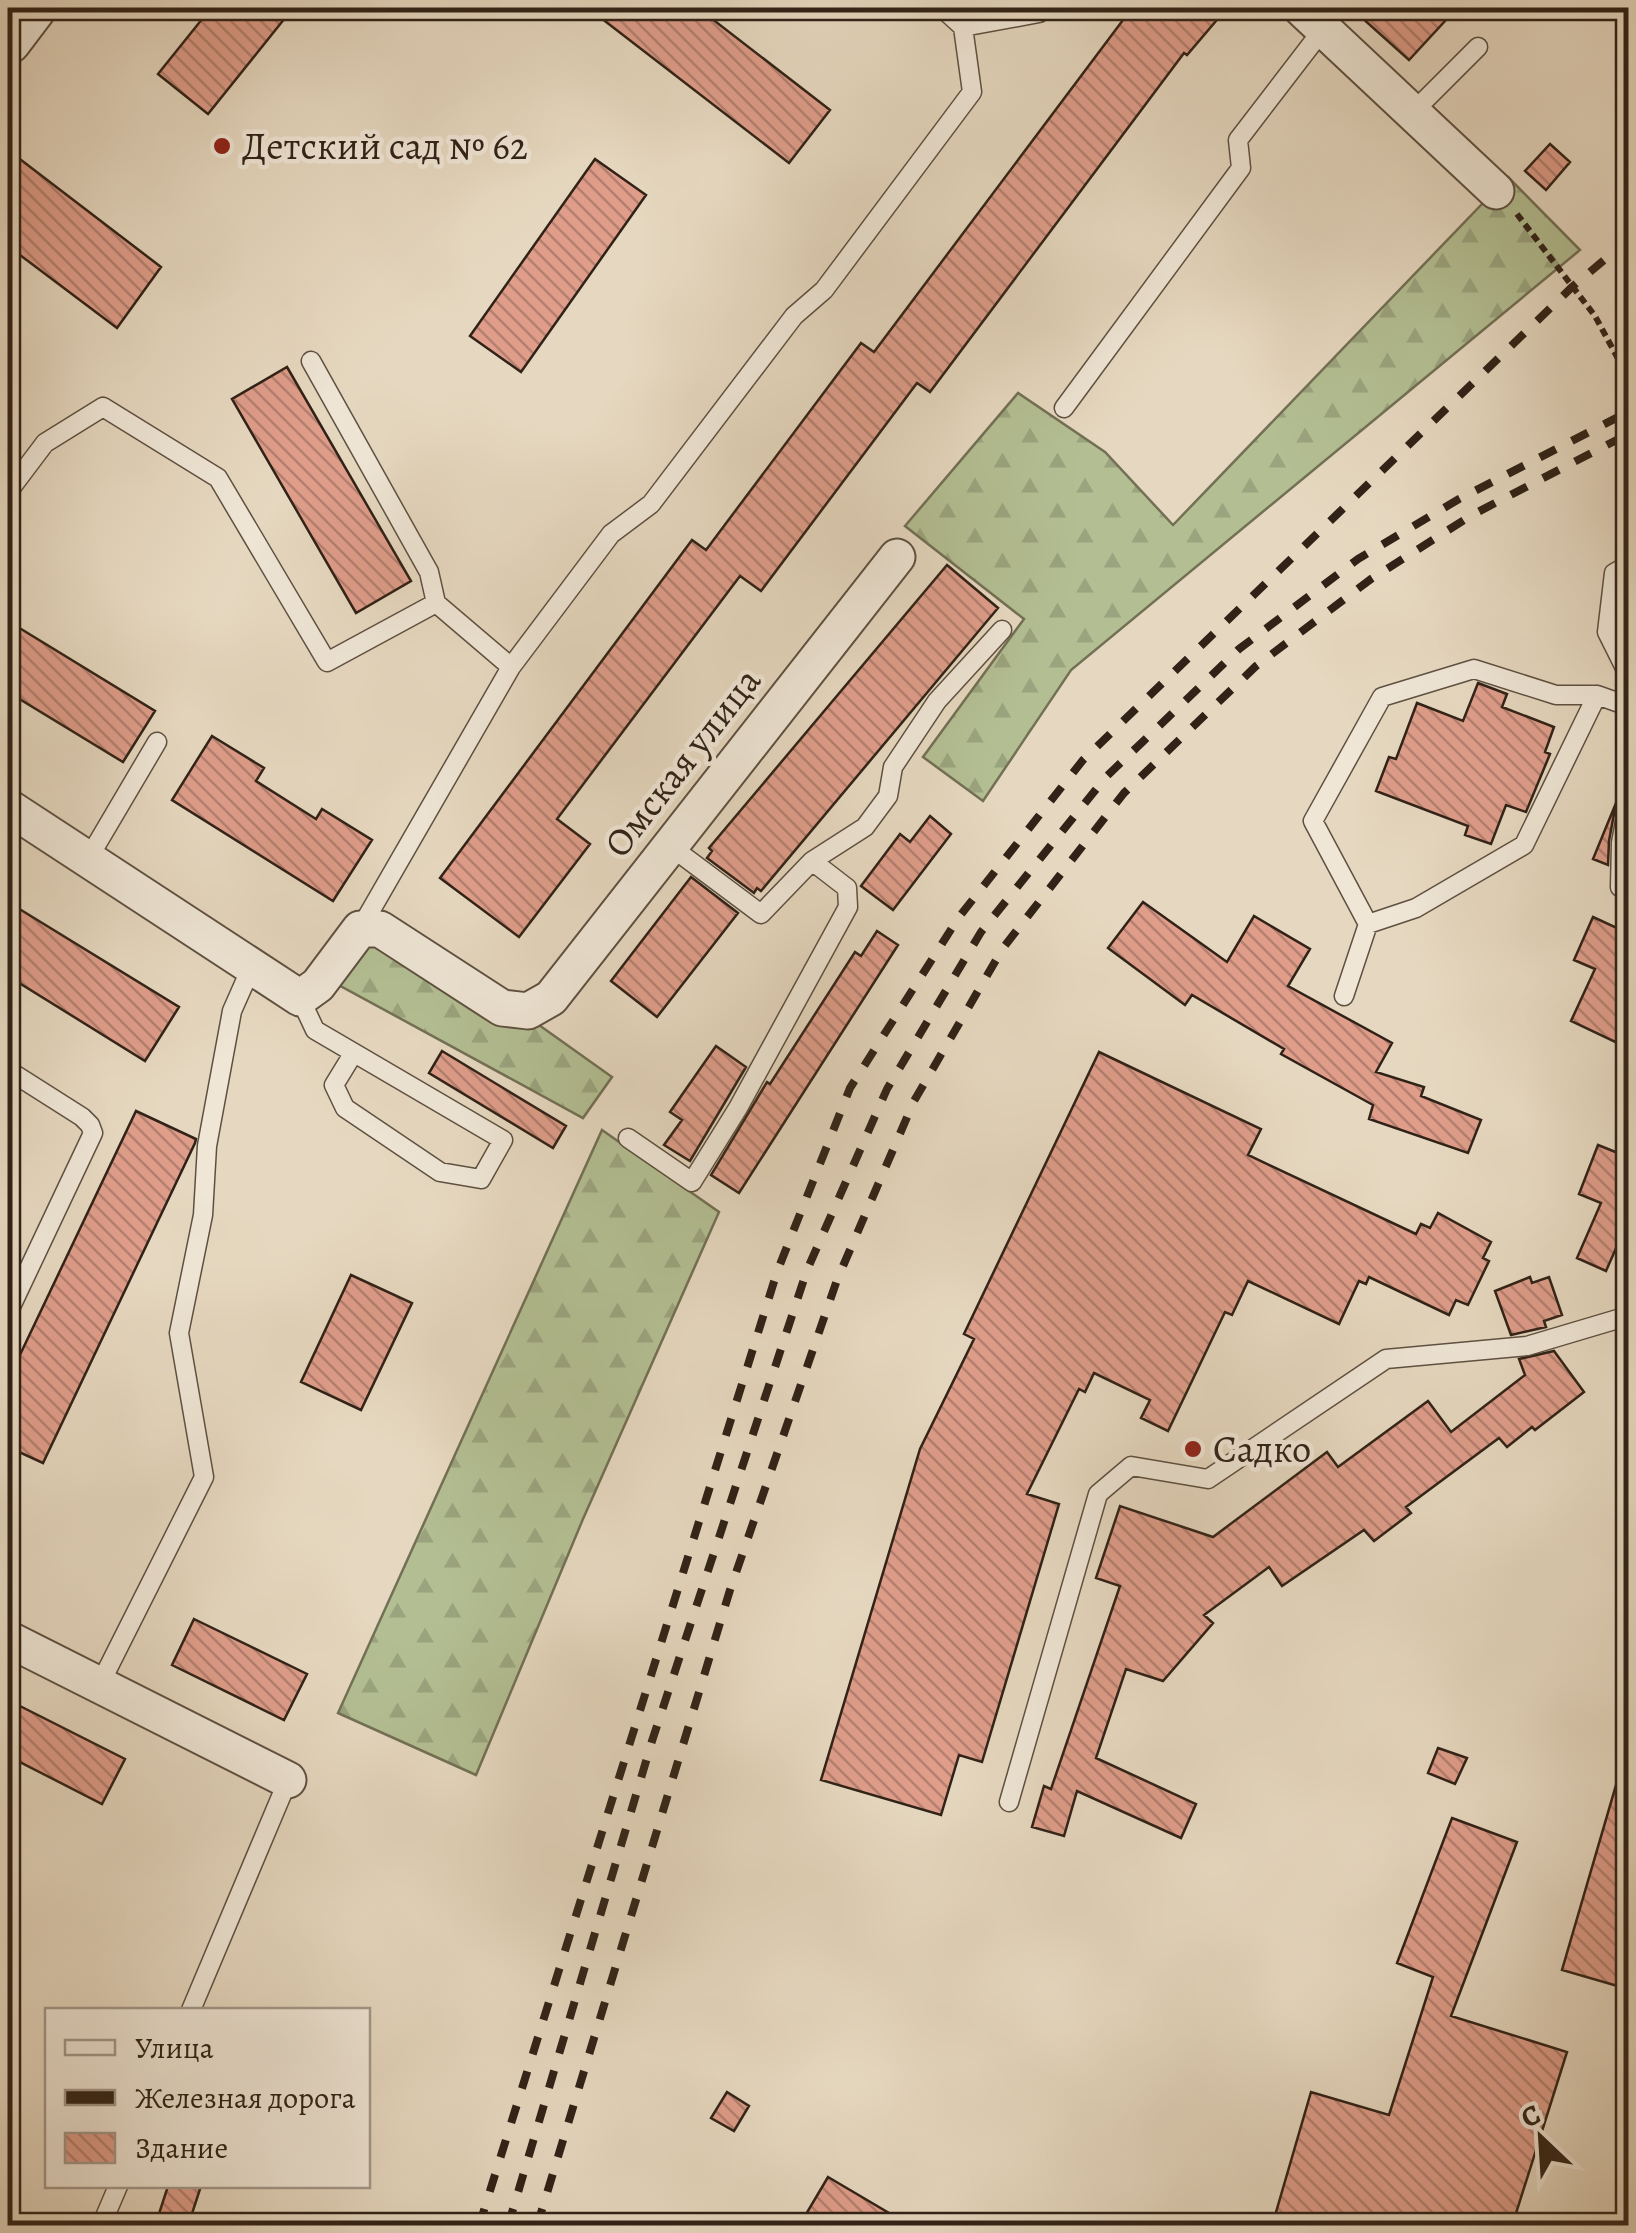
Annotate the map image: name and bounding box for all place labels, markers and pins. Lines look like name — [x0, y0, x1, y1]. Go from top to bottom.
place label: Детский сад № 62 — [242, 120, 528, 172]
marker: Детский сад № 62 — [211, 135, 233, 157]
place label: Садко — [1213, 1423, 1311, 1475]
marker: Садко — [1182, 1438, 1204, 1460]

